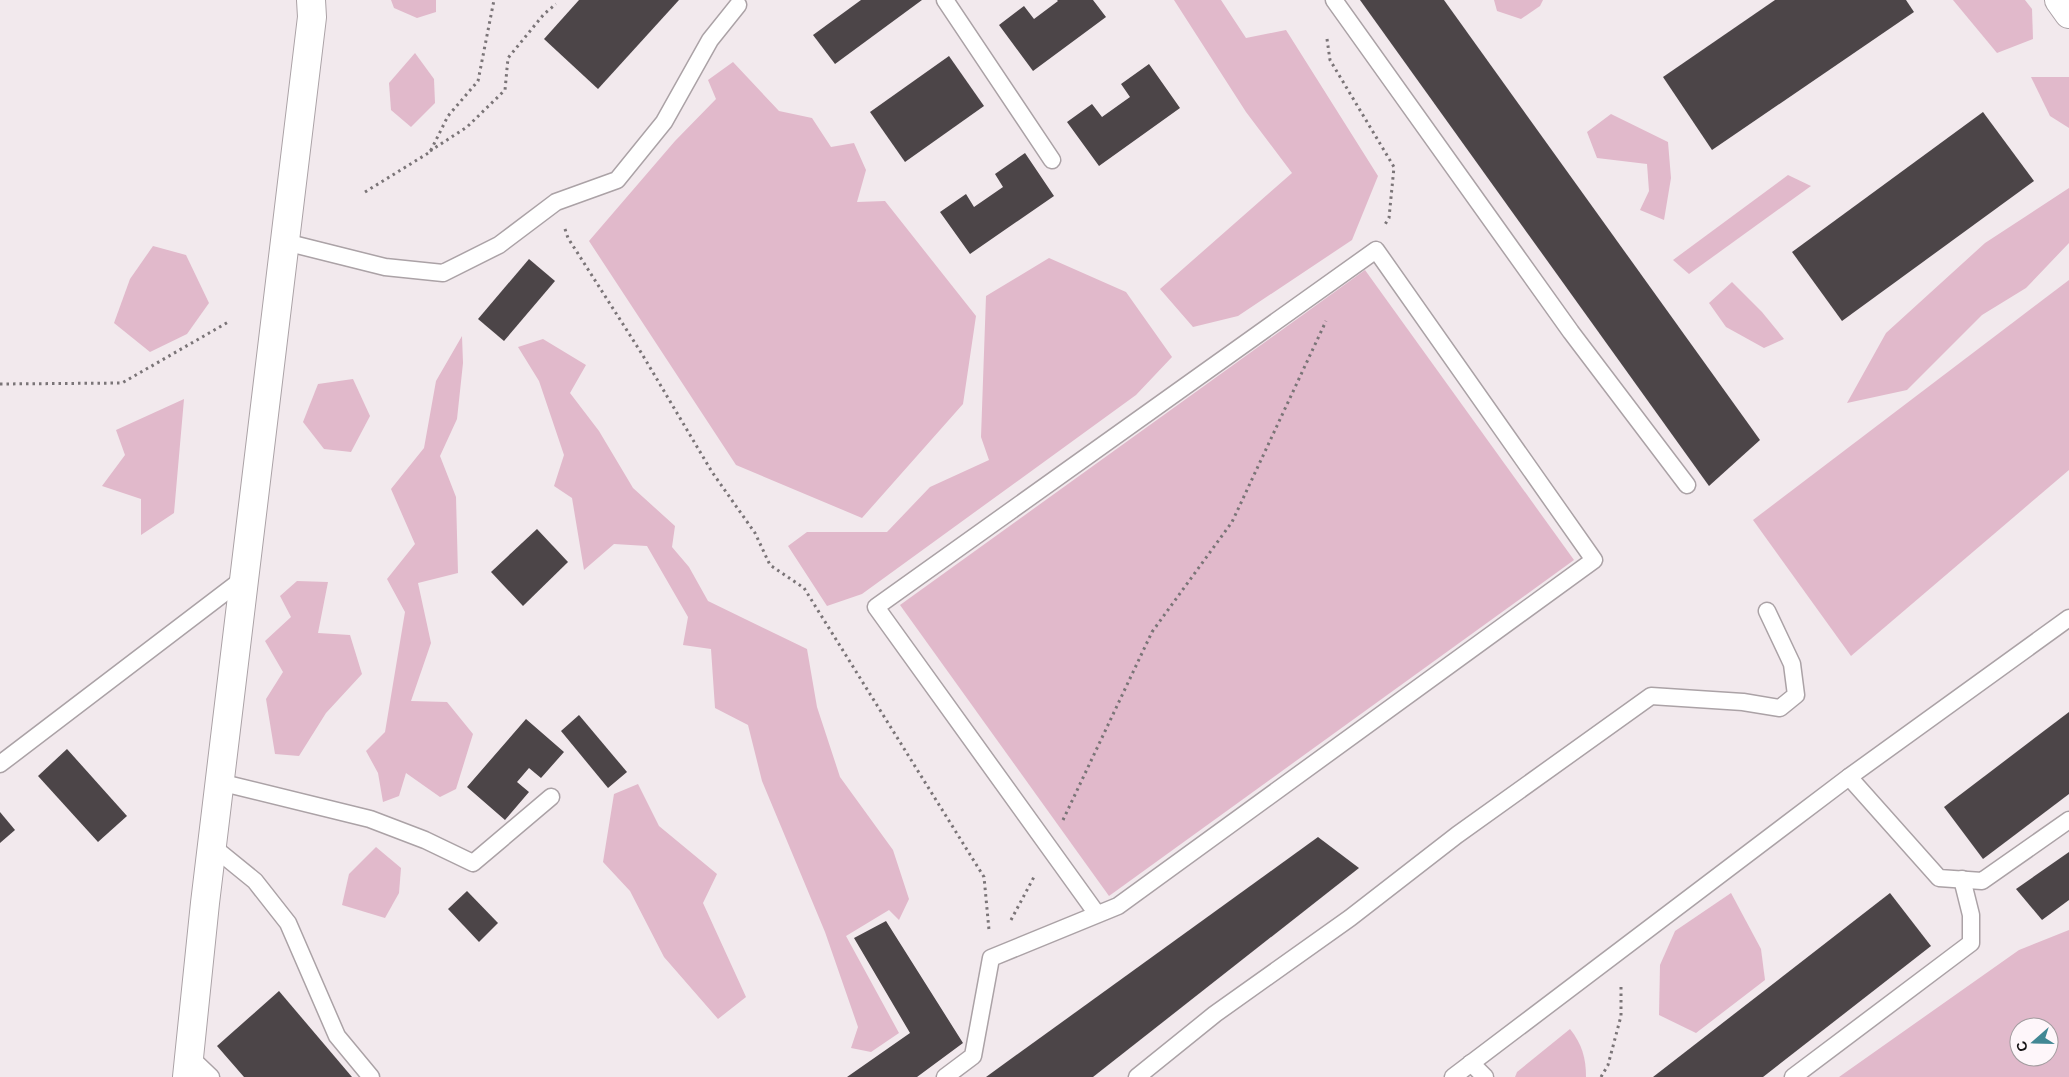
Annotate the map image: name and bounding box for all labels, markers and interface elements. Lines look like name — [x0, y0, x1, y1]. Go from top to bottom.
north arrow — [2009, 1017, 2059, 1067]
text: С — [2012, 1039, 2031, 1054]

